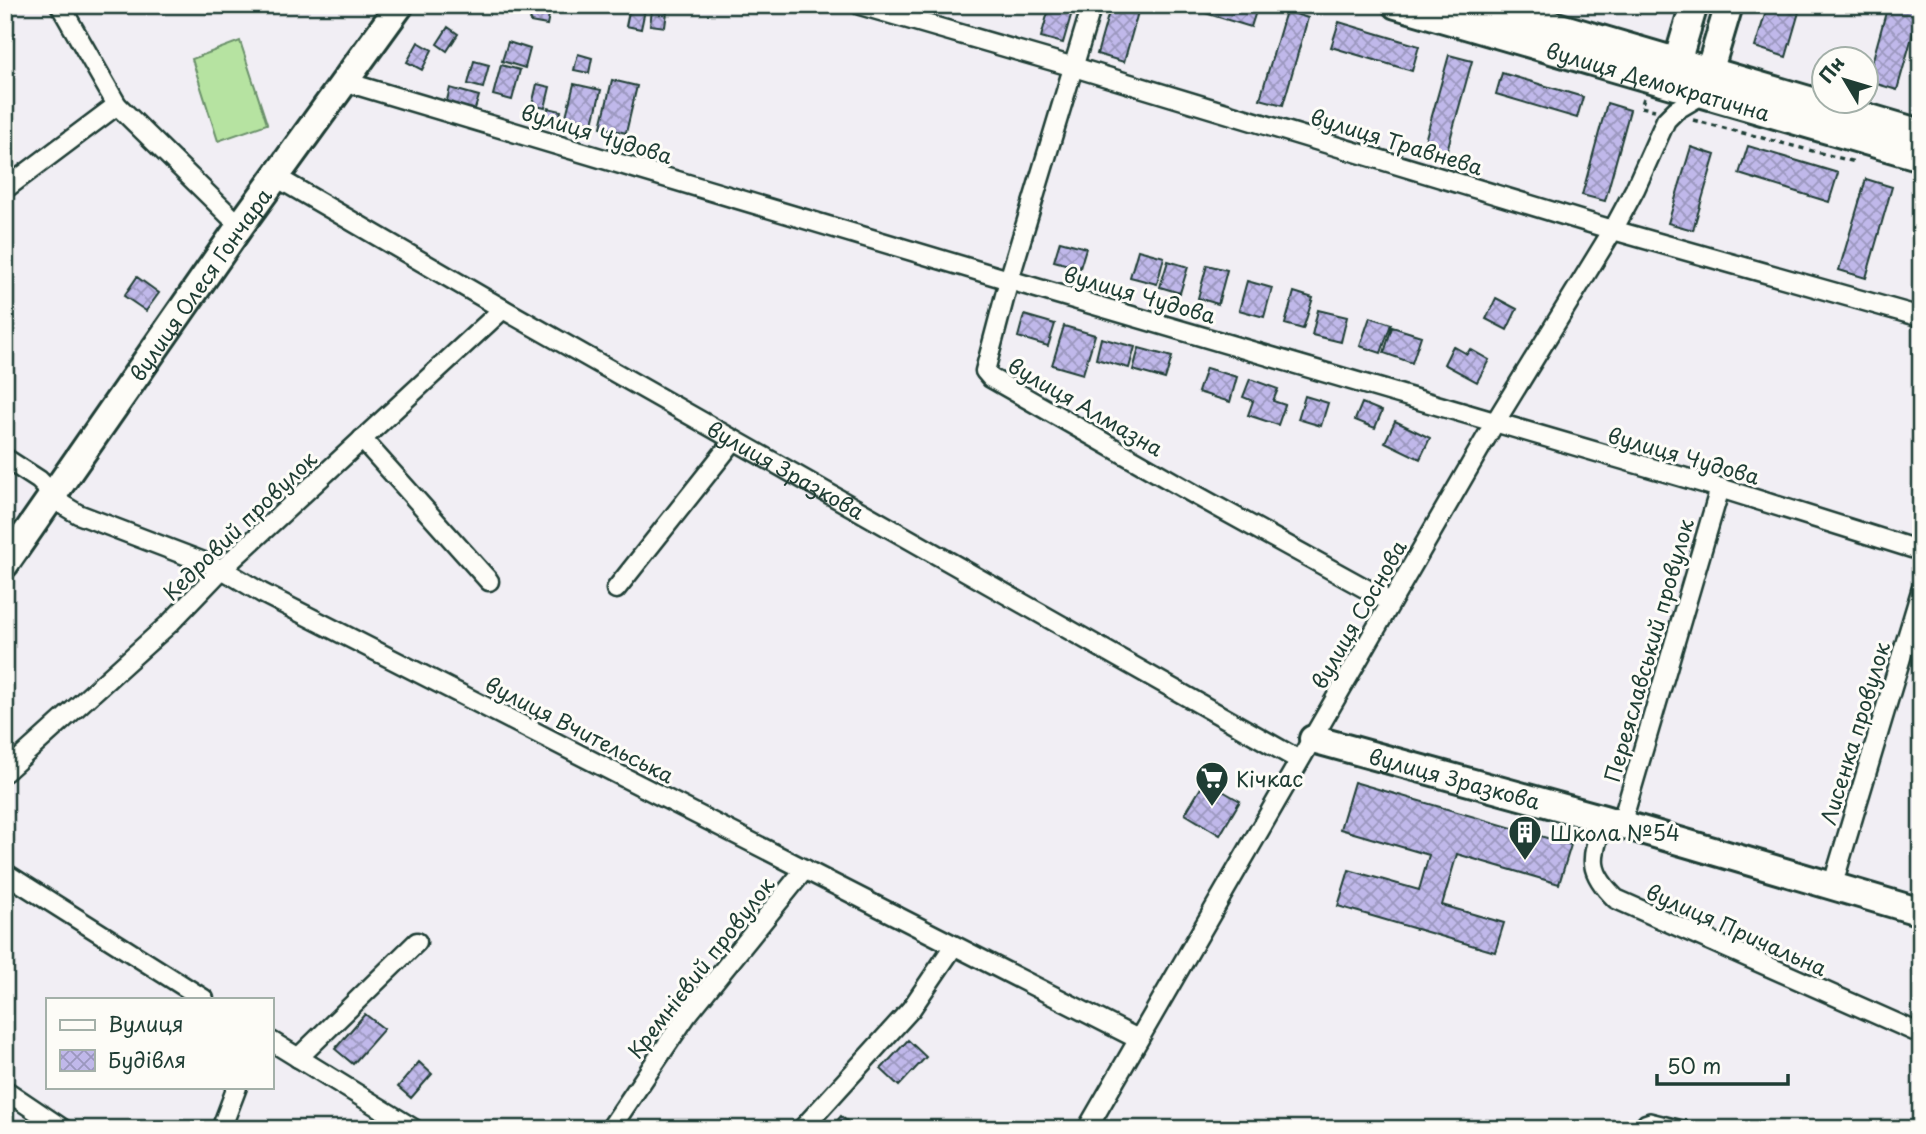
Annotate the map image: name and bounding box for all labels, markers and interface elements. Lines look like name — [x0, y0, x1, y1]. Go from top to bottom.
street label: вулиця Демократична — [1542, 33, 1775, 129]
north arrow — [1811, 46, 1881, 116]
text: Пн — [1811, 49, 1850, 88]
street label: вулиця Чудова — [518, 95, 676, 171]
street label: вулиця Травнева — [1307, 100, 1487, 182]
street label: вулиця Олеся Гончара — [121, 180, 279, 387]
street label: вулиця Чудова — [1060, 257, 1220, 331]
street label: вулиця Алмазна — [1003, 349, 1169, 463]
street label: вулиця Зразкова — [702, 412, 871, 527]
street label: вулиця Чудова — [1604, 418, 1764, 492]
street label: Кедровий провулок — [155, 442, 324, 607]
street label: Переяславський провулок — [1595, 514, 1701, 785]
street label: вулиця Соснова — [1302, 534, 1414, 694]
street label: Лисенка провулок — [1811, 637, 1897, 828]
street label: вулиця Вчительська — [480, 668, 680, 790]
street label: вулиця Зразкова — [1365, 739, 1544, 817]
supermarket icon: Кічкас — [1193, 759, 1231, 808]
place label: Кічкас — [1236, 762, 1303, 794]
building icon: Школа №54 — [1506, 813, 1544, 862]
place label: Школа №54 — [1550, 816, 1680, 848]
street label: Кремнієвий провулок — [619, 869, 782, 1065]
street label: вулиця Причальна — [1642, 875, 1832, 983]
legend — [46, 998, 273, 1088]
text: Вулиця — [108, 1007, 184, 1039]
text: Будівля — [108, 1043, 186, 1075]
scale bar — [1657, 1043, 1788, 1087]
text: 50 m — [1667, 1049, 1721, 1081]

